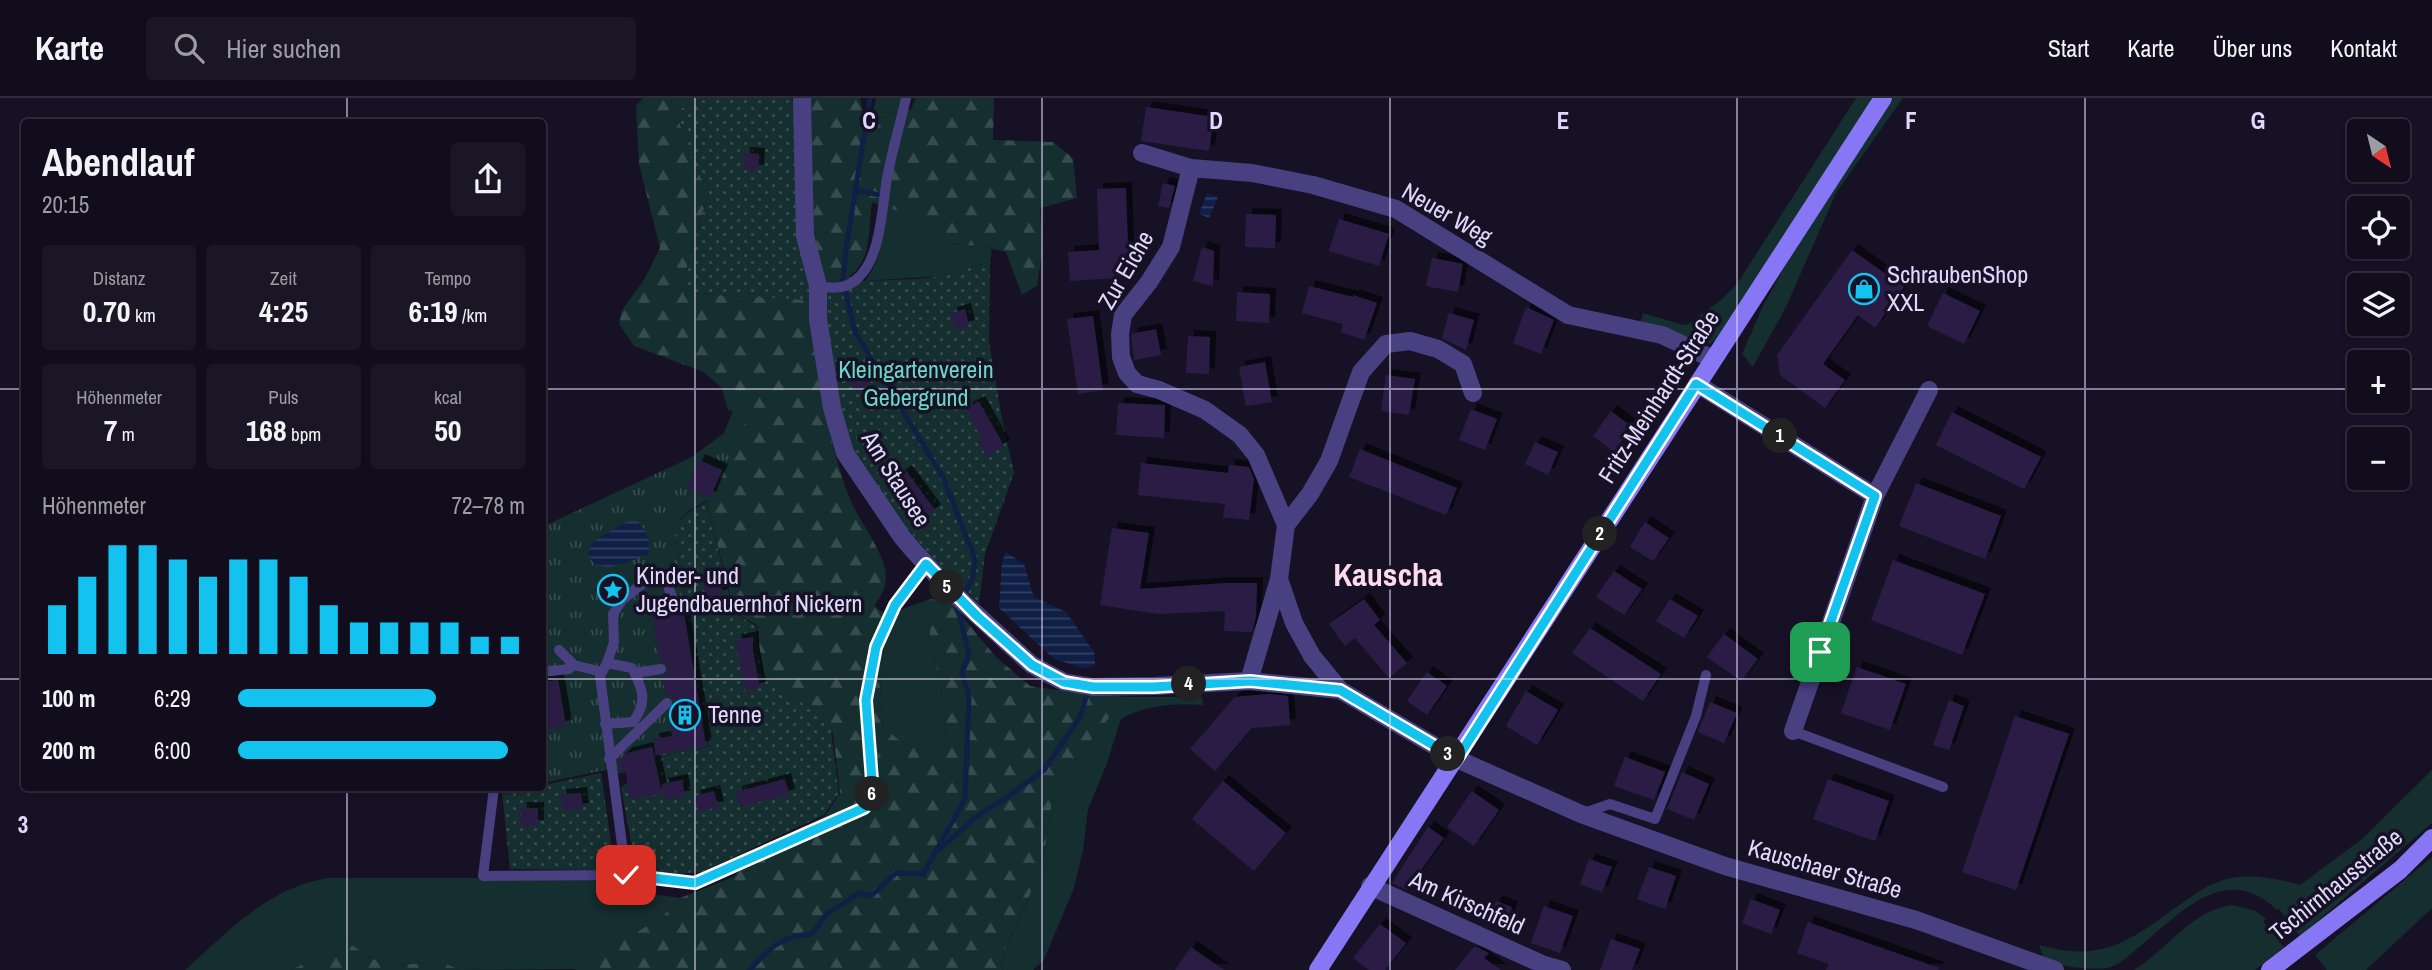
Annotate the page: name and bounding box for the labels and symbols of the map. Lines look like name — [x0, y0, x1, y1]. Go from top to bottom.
text: C — [862, 105, 876, 136]
text: D — [1209, 105, 1223, 136]
text: E — [1557, 105, 1569, 136]
text: F — [1905, 105, 1917, 136]
text: G — [2251, 105, 2265, 136]
north arrow — [2347, 119, 2410, 182]
street label: Neuer Weg — [1397, 174, 1498, 252]
street label: Zur Eiche — [1090, 225, 1160, 314]
place label: SchraubenShop XXL — [1887, 258, 2028, 318]
shop icon: SchraubenShop XXL — [1847, 272, 1881, 306]
street label: Fritz-Meinhardt-Straße — [1590, 304, 1726, 489]
park label: Kleingartenverein Gebergrund — [838, 353, 994, 413]
pin: 1 — [1762, 418, 1798, 454]
street label: Am Stausee — [854, 424, 939, 532]
pin: 2 — [1582, 516, 1618, 551]
district label: Kauscha — [1333, 553, 1443, 596]
place label: Kinder- und Jugendbauernhof Nickern — [636, 559, 862, 619]
pin: 5 — [930, 570, 964, 604]
place icon: Kinder- und Jugendbauernhof Nickern — [596, 573, 630, 607]
pin — [1790, 622, 1850, 682]
pin: 4 — [1172, 666, 1206, 702]
building icon: Tenne — [668, 698, 702, 732]
place label: Tenne — [708, 698, 762, 730]
pin: 3 — [1430, 736, 1466, 772]
pin: 6 — [854, 776, 890, 812]
text: 3 — [18, 809, 28, 840]
street label: Tschirnhausstraße — [2262, 821, 2409, 948]
street label: Kauschaer Straße — [1745, 831, 1906, 905]
pin — [596, 845, 656, 905]
street label: Am Kirschfeld — [1404, 862, 1530, 942]

